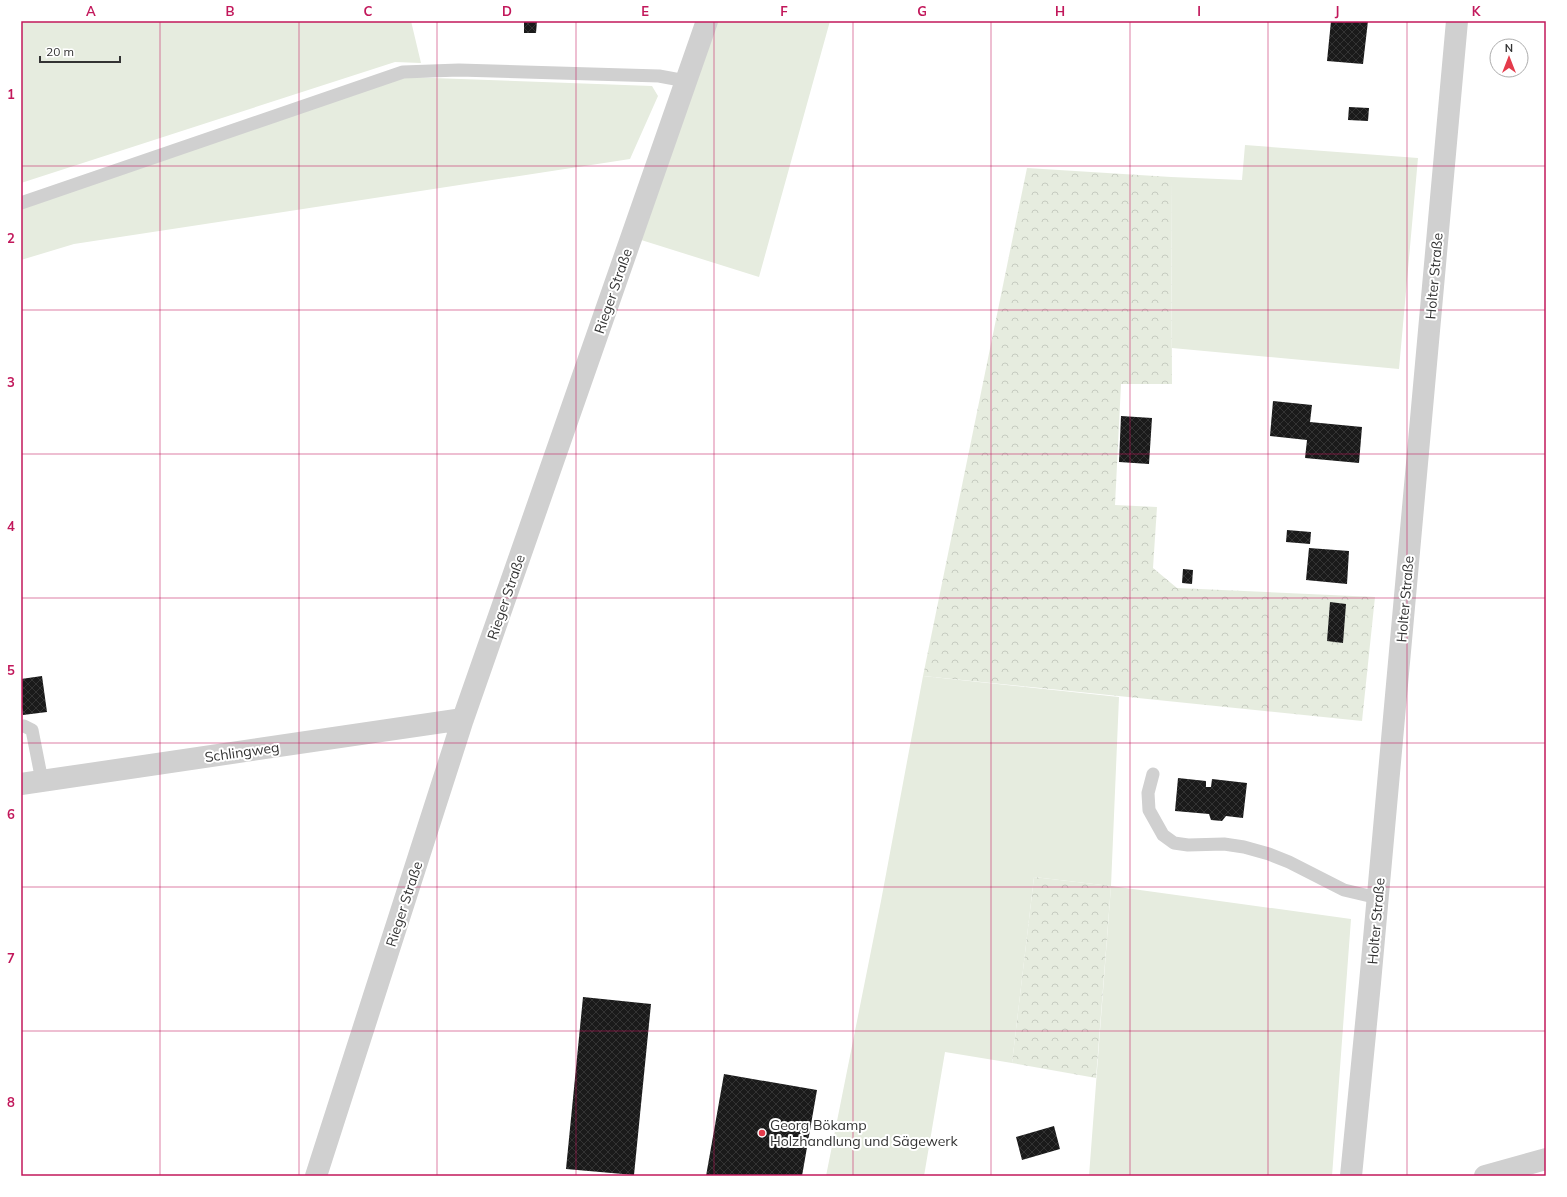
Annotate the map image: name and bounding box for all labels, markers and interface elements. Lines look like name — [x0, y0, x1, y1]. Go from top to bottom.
text: A — [86, 3, 96, 19]
text: B — [226, 3, 235, 19]
text: C — [364, 3, 373, 19]
text: D — [502, 3, 512, 19]
text: E — [641, 3, 649, 19]
text: F — [780, 3, 788, 19]
text: G — [917, 3, 927, 19]
text: H — [1055, 3, 1065, 19]
text: I — [1197, 3, 1201, 19]
text: J — [1335, 3, 1339, 19]
text: K — [1472, 3, 1482, 19]
scale bar — [40, 38, 120, 64]
north arrow — [1489, 38, 1529, 78]
text: N — [1505, 41, 1513, 55]
text: 20 m — [46, 44, 74, 59]
text: 1 — [7, 86, 15, 102]
text: 2 — [7, 230, 15, 246]
street label: Holter Straße — [1421, 232, 1447, 320]
street label: Rieger Straße — [590, 246, 636, 336]
text: 3 — [7, 374, 15, 390]
text: 4 — [7, 518, 15, 534]
street label: Rieger Straße — [483, 552, 529, 642]
street label: Holter Straße — [1392, 555, 1418, 643]
text: 5 — [7, 662, 15, 678]
street label: Schlingweg — [203, 738, 281, 766]
text: 6 — [7, 806, 15, 822]
street label: Rieger Straße — [382, 859, 426, 949]
street label: Holter Straße — [1363, 877, 1389, 965]
text: 7 — [7, 950, 15, 966]
text: 8 — [7, 1094, 15, 1110]
place label: Georg Bökamp Holzhandlung und Sägewerk — [770, 1116, 958, 1150]
marker: Georg Bökamp Holzhandlung und Sägewerk — [757, 1128, 767, 1138]

